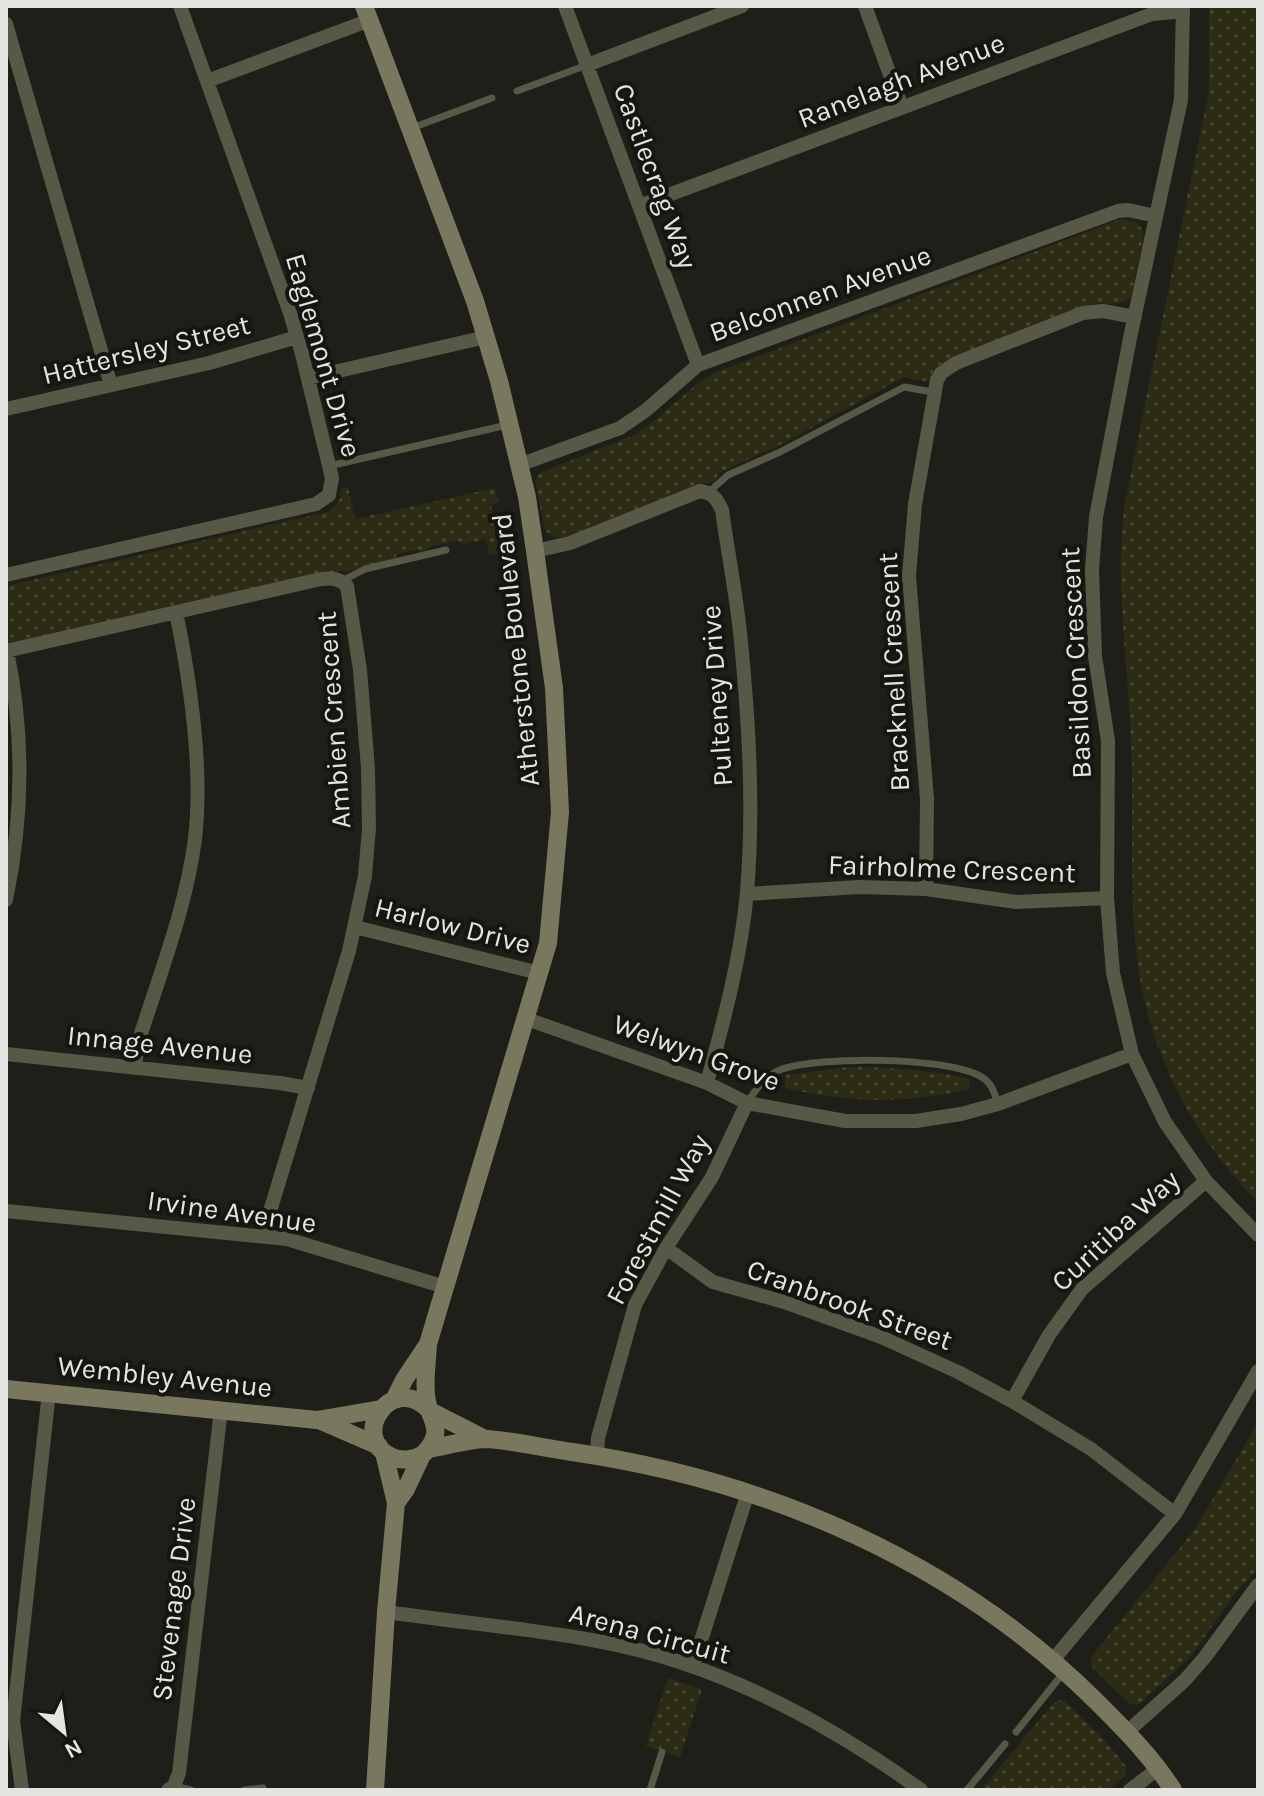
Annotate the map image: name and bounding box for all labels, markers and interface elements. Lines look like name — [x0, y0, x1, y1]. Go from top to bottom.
street label: Ranelagh Avenue — [793, 26, 1009, 135]
street label: Castlecrag Way — [607, 79, 704, 273]
street label: Belconnen Avenue — [705, 238, 935, 349]
street label: Eaglemont Drive — [279, 250, 368, 461]
street label: Hattersley Street — [39, 308, 254, 391]
street label: Atherstone Boulevard — [485, 512, 546, 788]
street label: Basildon Crescent — [1053, 546, 1098, 780]
street label: Bracknell Crescent — [871, 552, 916, 792]
street label: Pulteney Drive — [694, 604, 739, 788]
street label: Ambien Crescent — [309, 610, 358, 830]
street label: Fairholme Crescent — [828, 848, 1076, 889]
street label: Harlow Drive — [371, 890, 534, 961]
street label: Welwyn Grove — [609, 1007, 785, 1098]
street label: Innage Avenue — [66, 1018, 254, 1071]
street label: Forestmill Way — [599, 1128, 716, 1310]
street label: Curitiba Way — [1045, 1163, 1186, 1298]
street label: Irvine Avenue — [145, 1183, 319, 1240]
street label: Cranbrook Street — [743, 1252, 957, 1357]
street label: Wembley Avenue — [56, 1349, 274, 1404]
street label: Stevenage Drive — [145, 1495, 202, 1703]
street label: Arena Circuit — [566, 1596, 734, 1671]
north arrow — [24, 1692, 104, 1772]
text: N — [60, 1733, 86, 1764]

